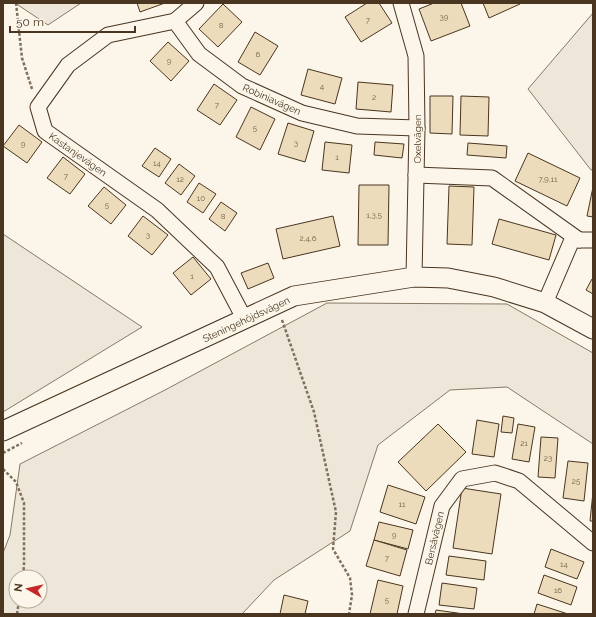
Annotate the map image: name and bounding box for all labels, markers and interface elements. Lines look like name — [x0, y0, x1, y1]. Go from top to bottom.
scale bar — [10, 8, 135, 34]
house number: 39 — [440, 12, 449, 22]
text: 50 m — [16, 15, 44, 29]
house number: 7 — [366, 15, 371, 25]
house number: 8 — [219, 20, 224, 30]
house number: 6 — [256, 49, 261, 59]
house number: 9 — [167, 56, 172, 66]
house number: 4 — [320, 81, 325, 91]
street label: Robiniavägen — [241, 82, 303, 117]
house number: 2 — [372, 92, 376, 102]
house number: 7 — [215, 100, 220, 110]
street label: Oxelvägen — [412, 114, 423, 164]
house number: 5 — [253, 123, 258, 133]
street label: Kastanjevägen — [47, 130, 109, 178]
house number: 3 — [294, 138, 298, 148]
house number: 9 — [21, 139, 26, 149]
house number: 1 — [335, 152, 339, 162]
house number: 14 — [153, 158, 162, 168]
house number: 7 — [64, 171, 69, 181]
house number: 12 — [176, 174, 184, 184]
house number: 7,9,11 — [539, 174, 558, 184]
house number: 10 — [197, 193, 205, 203]
house number: 5 — [105, 200, 110, 210]
house number: 1,3,5 — [366, 210, 382, 220]
house number: 8 — [221, 211, 226, 221]
house number: 3 — [146, 230, 150, 240]
house number: 2,4,6 — [300, 233, 317, 243]
house number: 1 — [190, 271, 194, 281]
street label: Steningehöjdsvägen — [201, 294, 292, 344]
house number: 21 — [520, 438, 528, 448]
house number: 23 — [544, 453, 552, 463]
house number: 25 — [572, 476, 581, 486]
house number: 11 — [399, 499, 406, 509]
street label: Bersåvägen — [423, 510, 446, 566]
house number: 9 — [392, 530, 397, 540]
house number: 7 — [385, 553, 390, 563]
house number: 14 — [560, 559, 569, 569]
north arrow — [8, 569, 48, 609]
text: N — [12, 583, 26, 593]
house number: 16 — [554, 585, 562, 595]
house number: 5 — [385, 595, 390, 605]

